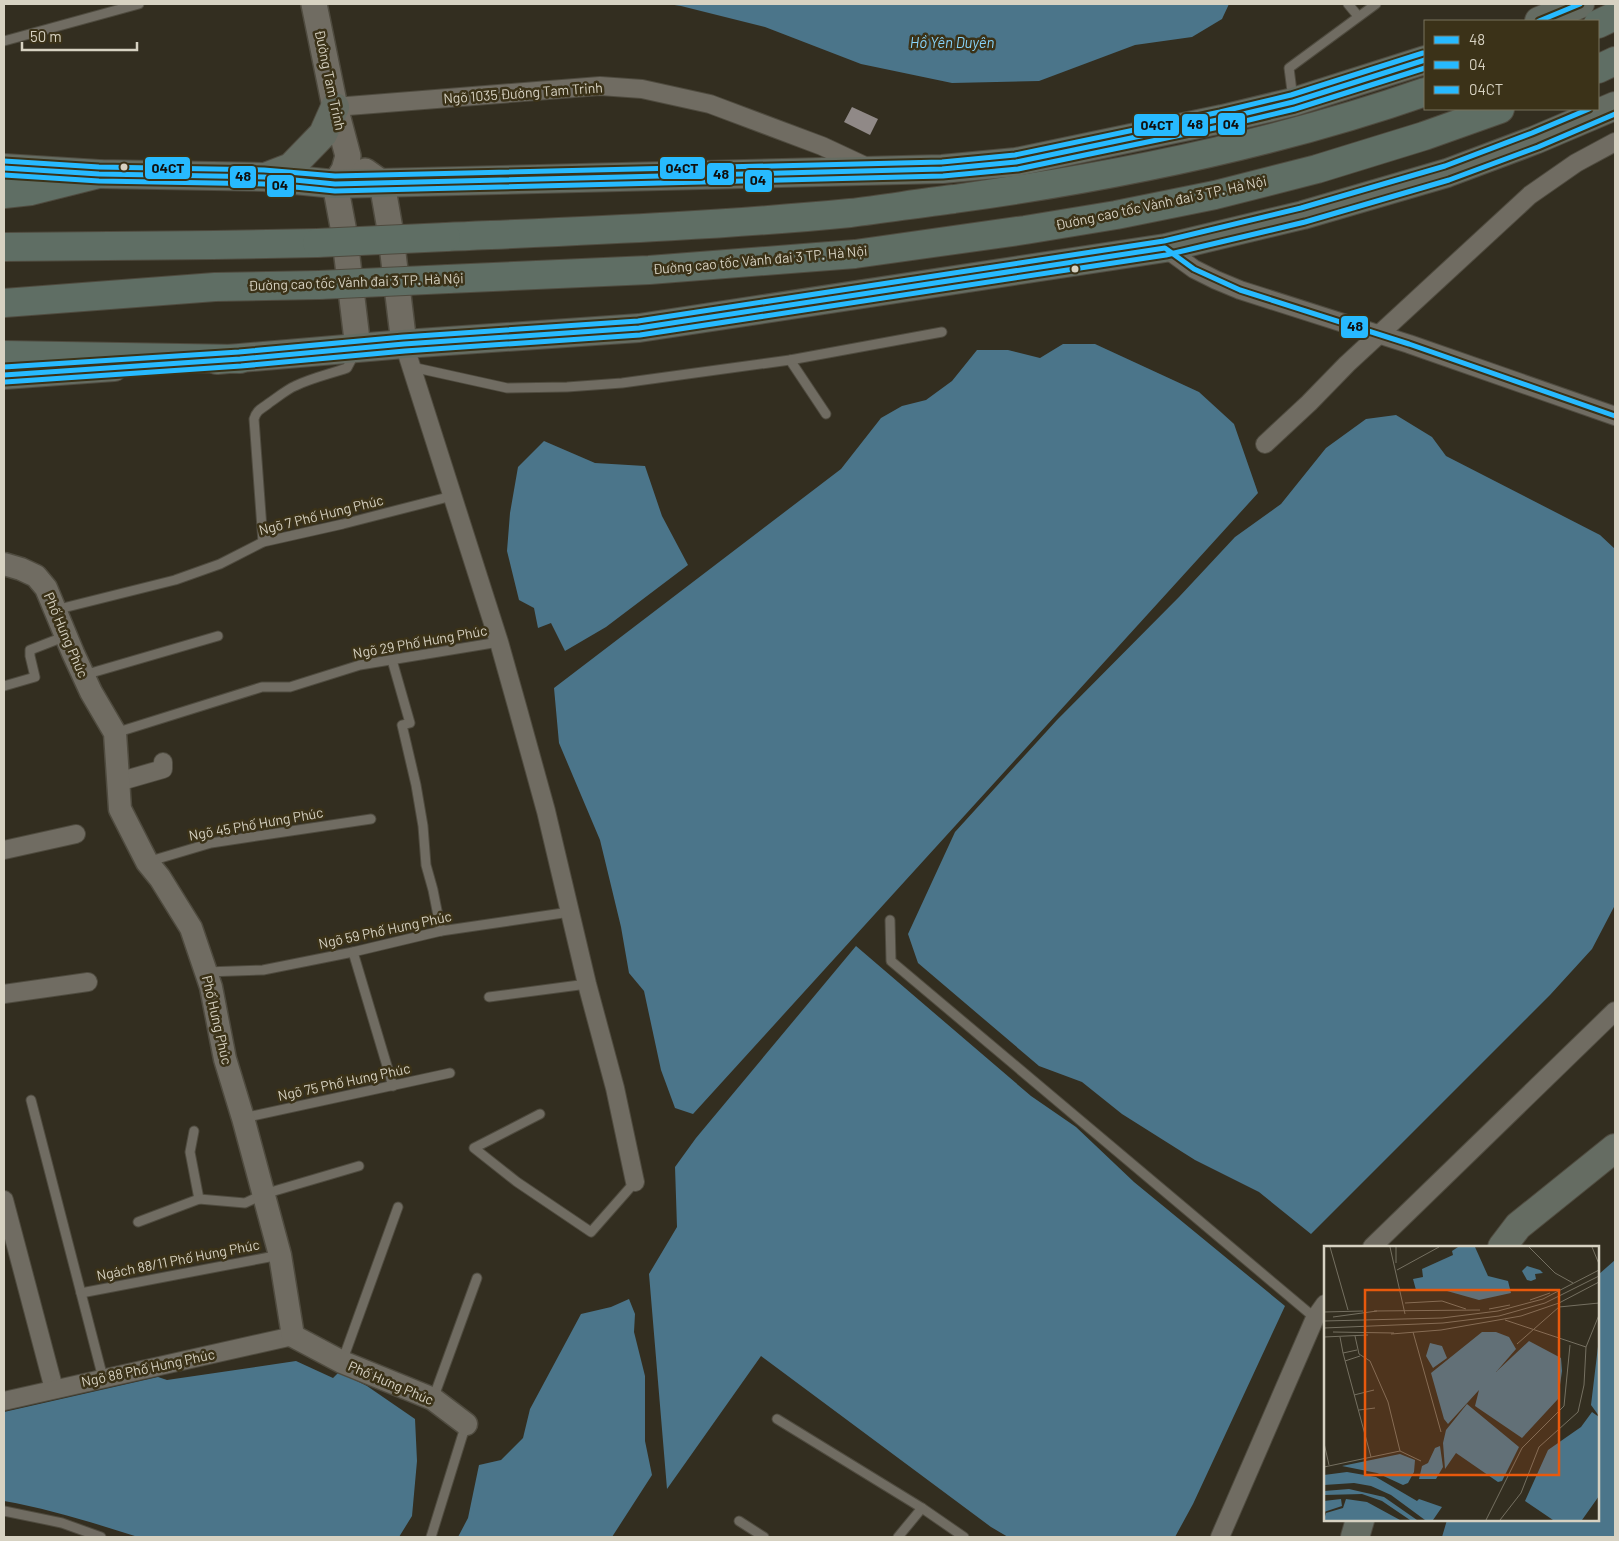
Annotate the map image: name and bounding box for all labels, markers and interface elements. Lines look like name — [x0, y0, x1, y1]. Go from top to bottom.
scale bar — [22, 20, 138, 52]
legend — [1424, 20, 1599, 110]
text: 50 m — [30, 27, 62, 45]
street label: Đường Tam Trinh — [312, 28, 349, 132]
text: 48 — [1469, 30, 1485, 48]
water label: Hồ Yên Duyên — [910, 33, 994, 51]
text: 04 — [1469, 55, 1486, 73]
street label: Ngõ 1035 Đường Tam Trinh — [443, 78, 603, 107]
text: 04CT — [1469, 80, 1503, 98]
line badge: 04 — [1217, 112, 1246, 136]
line badge: 04CT — [1133, 113, 1180, 137]
line badge: 48 — [1181, 113, 1209, 137]
text: 48 — [1187, 115, 1203, 132]
text: 04 — [1223, 115, 1239, 132]
text: 04CT — [1140, 116, 1174, 133]
line badge: 04CT — [144, 156, 191, 180]
line badge: 04CT — [659, 156, 706, 180]
text: 04CT — [151, 159, 185, 176]
text: 04CT — [665, 159, 699, 176]
unlabelled marker — [119, 162, 129, 172]
line badge: 48 — [706, 162, 735, 186]
line badge: 48 — [229, 165, 257, 189]
text: 48 — [713, 165, 729, 182]
text: 48 — [235, 167, 251, 184]
line badge: 04 — [744, 169, 773, 193]
text: 04 — [750, 171, 766, 188]
street label: Đường cao tốc Vành đai 3 TP. Hà Nội — [1054, 172, 1268, 233]
line badge: 04 — [266, 174, 295, 198]
text: 04 — [272, 176, 288, 193]
street label: Đường cao tốc Vành đai 3 TP. Hà Nội — [652, 242, 868, 277]
unlabelled marker — [1070, 264, 1080, 274]
street label: Đường cao tốc Vành đai 3 TP. Hà Nội — [248, 269, 464, 294]
line badge: 48 — [1340, 315, 1369, 339]
text: 48 — [1347, 317, 1363, 334]
street label: Ngõ 7 Phố Hưng Phúc — [257, 491, 385, 538]
street label: Phố Hưng Phúc — [41, 589, 92, 680]
street label: Ngõ 29 Phố Hưng Phúc — [351, 621, 488, 662]
street label: Ngõ 45 Phố Hưng Phúc — [187, 803, 324, 844]
street label: Ngõ 59 Phố Hưng Phúc — [317, 907, 453, 952]
street label: Phố Hưng Phúc — [199, 974, 236, 1066]
street label: Ngõ 75 Phố Hưng Phúc — [276, 1059, 412, 1104]
street label: Ngách 88/11 Phố Hưng Phúc — [95, 1235, 261, 1284]
inset map — [1324, 1246, 1599, 1521]
street label: Ngõ 88 Phố Hưng Phúc — [80, 1345, 216, 1390]
street label: Phố Hưng Phúc — [346, 1357, 437, 1408]

